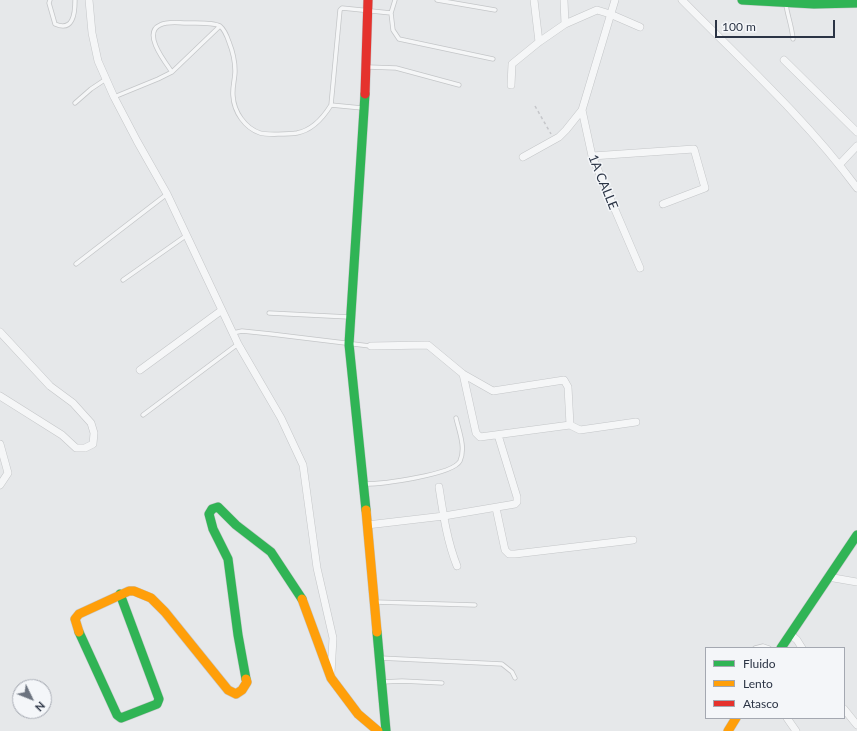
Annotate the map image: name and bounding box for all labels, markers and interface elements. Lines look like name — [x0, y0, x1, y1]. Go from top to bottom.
scale bar — [717, 12, 837, 38]
text: 100 m — [722, 19, 756, 34]
street label: 1A CALLE — [585, 152, 621, 212]
legend — [705, 647, 845, 719]
text: Fluido — [743, 656, 776, 671]
text: Lento — [743, 676, 773, 691]
north arrow — [12, 679, 52, 719]
text: Atasco — [743, 696, 779, 711]
text: N — [33, 699, 48, 714]

